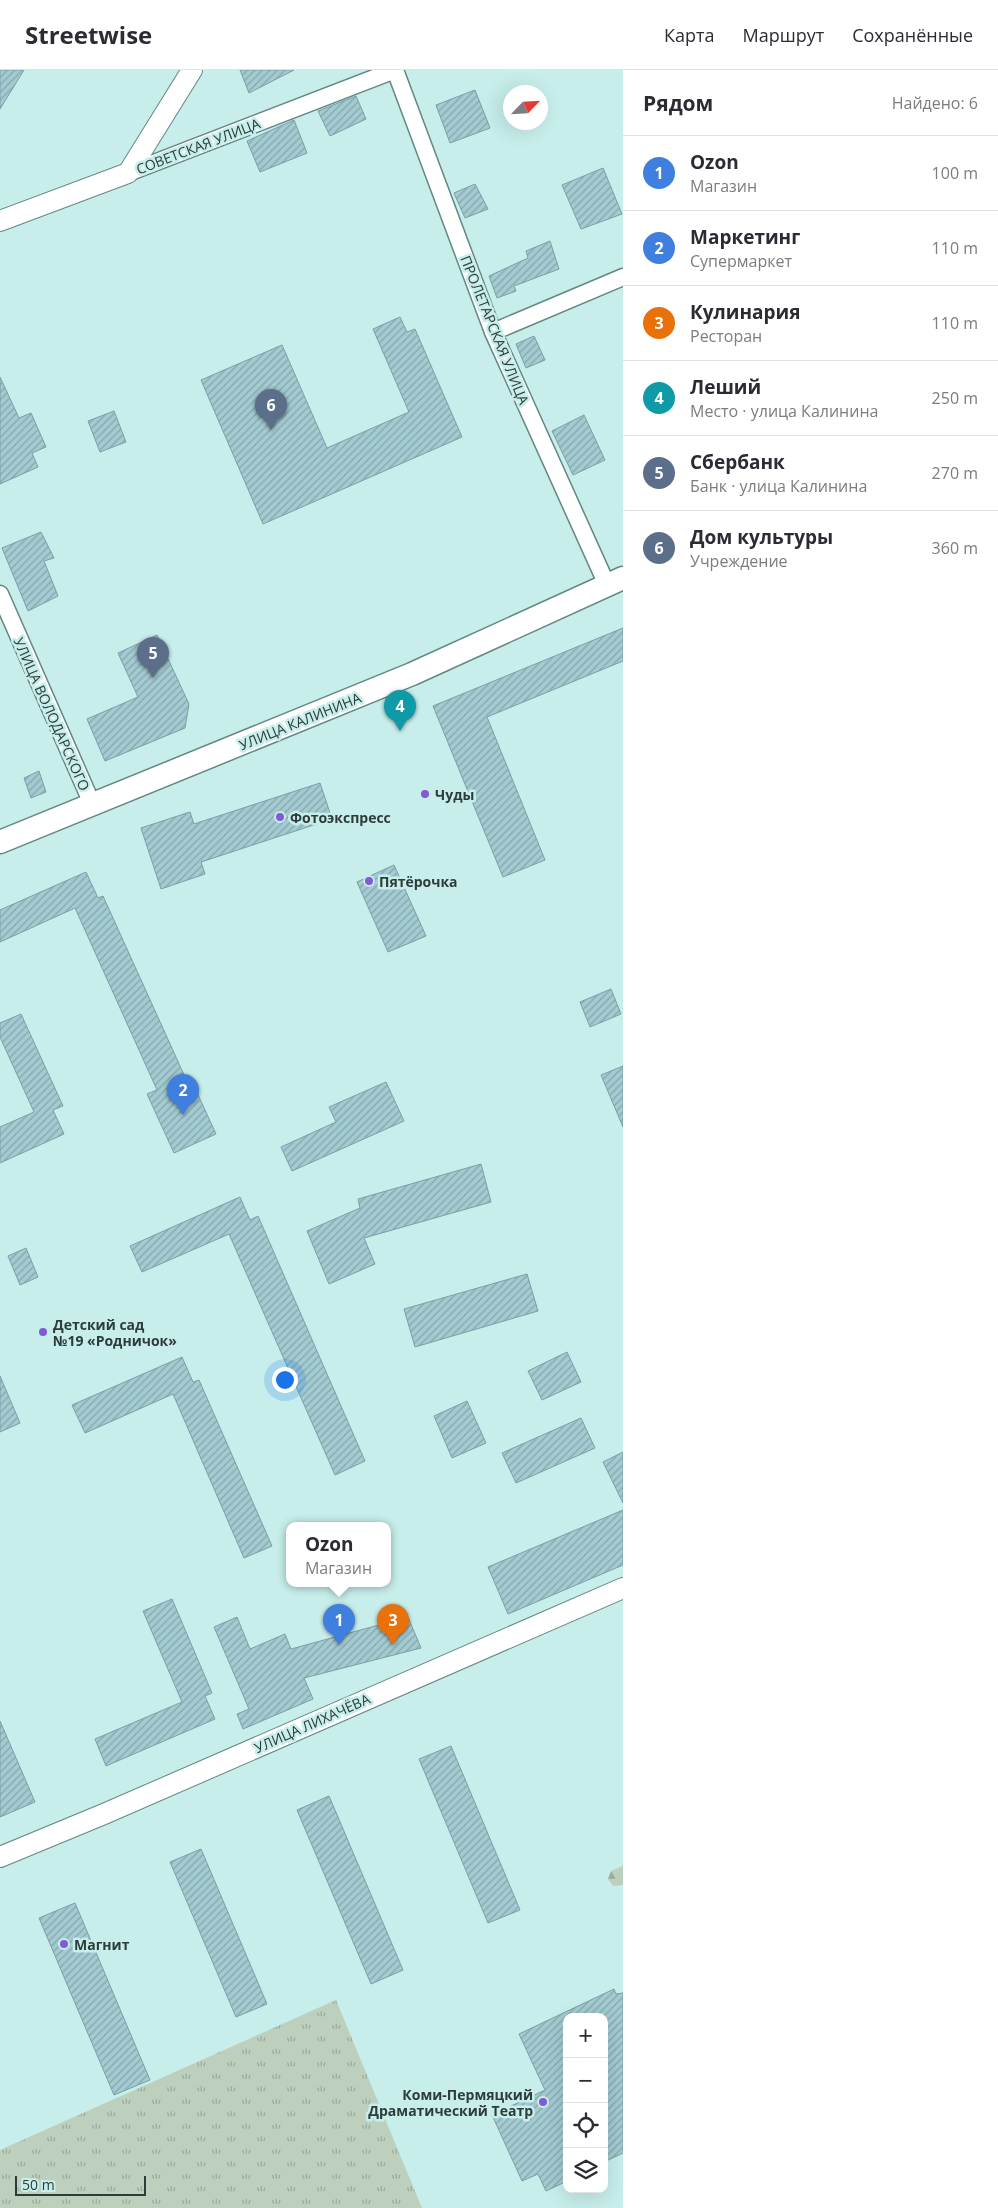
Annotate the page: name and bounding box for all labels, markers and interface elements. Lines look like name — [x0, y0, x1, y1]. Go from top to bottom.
text: Streetwise — [25, 18, 152, 51]
text: Карта — [664, 23, 714, 47]
text: Маршрут — [742, 23, 824, 47]
text: Сохранённые — [852, 23, 973, 47]
north arrow — [503, 85, 548, 130]
text: Рядом — [643, 89, 713, 117]
text: Найдено: 6 — [892, 92, 978, 114]
street label: СОВЕТСКАЯ УЛИЦА — [133, 114, 263, 178]
text: Ozon — [690, 149, 739, 175]
text: 1 — [654, 162, 664, 184]
text: 100 m — [932, 162, 978, 184]
text: Магазин — [690, 175, 757, 197]
text: Маркетинг — [690, 224, 800, 250]
text: 2 — [654, 237, 664, 259]
text: 110 m — [932, 237, 978, 259]
text: Супермаркет — [690, 250, 792, 272]
street label: ПРОЛЕТАРСКАЯ УЛИЦА — [456, 253, 534, 407]
text: Кулинария — [690, 299, 801, 325]
text: 3 — [654, 312, 664, 334]
text: 110 m — [932, 312, 978, 334]
text: Ресторан — [690, 325, 762, 347]
text: Леший — [690, 374, 761, 400]
text: 4 — [654, 387, 664, 409]
text: 250 m — [932, 387, 978, 409]
pin: 6 — [255, 389, 287, 430]
text: Место · улица Калинина — [690, 400, 878, 422]
text: Сбербанк — [690, 449, 785, 475]
text: 5 — [654, 462, 664, 484]
text: 270 m — [932, 462, 978, 484]
text: Банк · улица Калинина — [690, 475, 867, 497]
text: Дом культуры — [690, 524, 833, 550]
text: 6 — [654, 537, 664, 559]
text: 360 m — [932, 537, 978, 559]
text: Учреждение — [690, 550, 788, 572]
street label: УЛИЦА ВОЛОДАРСКОГО — [10, 634, 94, 794]
pin: 5 — [137, 637, 169, 678]
street label: УЛИЦА КАЛИНИНА — [236, 688, 364, 754]
pin: 4 — [384, 690, 416, 731]
place label: Чуды — [435, 785, 474, 804]
marker: Чуды — [419, 788, 431, 800]
place label: Фотоэкспресс — [290, 808, 391, 827]
marker: Фотоэкспресс — [274, 811, 286, 823]
place label: Пятёрочка — [379, 872, 458, 891]
marker: Пятёрочка — [363, 875, 375, 887]
pin: 2 — [167, 1074, 199, 1115]
place label: Детский сад №19 «Родничок» — [53, 1315, 177, 1350]
marker: Детский сад №19 «Родничок» — [37, 1326, 49, 1338]
your location — [272, 1367, 298, 1393]
popup — [286, 1522, 391, 1587]
text: Ozon — [305, 1531, 354, 1557]
text: Магазин — [305, 1557, 372, 1579]
pin: 1 — [323, 1604, 355, 1645]
pin: 3 — [377, 1604, 409, 1645]
street label: УЛИЦА ЛИХАЧЁВА — [251, 1689, 373, 1757]
place label: Магнит — [74, 1935, 130, 1954]
marker: Магнит — [58, 1938, 70, 1950]
map controls — [563, 2013, 608, 2193]
button: + — [563, 2013, 608, 2058]
button: − — [563, 2058, 608, 2103]
place label: Коми-Пермяцкий Драматический Театр — [368, 2085, 533, 2120]
marker: Коми-Пермяцкий Драматический Театр — [537, 2096, 549, 2108]
button: locate — [563, 2103, 608, 2148]
button: layers — [563, 2148, 608, 2193]
scale bar — [15, 2173, 146, 2196]
text: 50 m — [22, 2175, 55, 2194]

